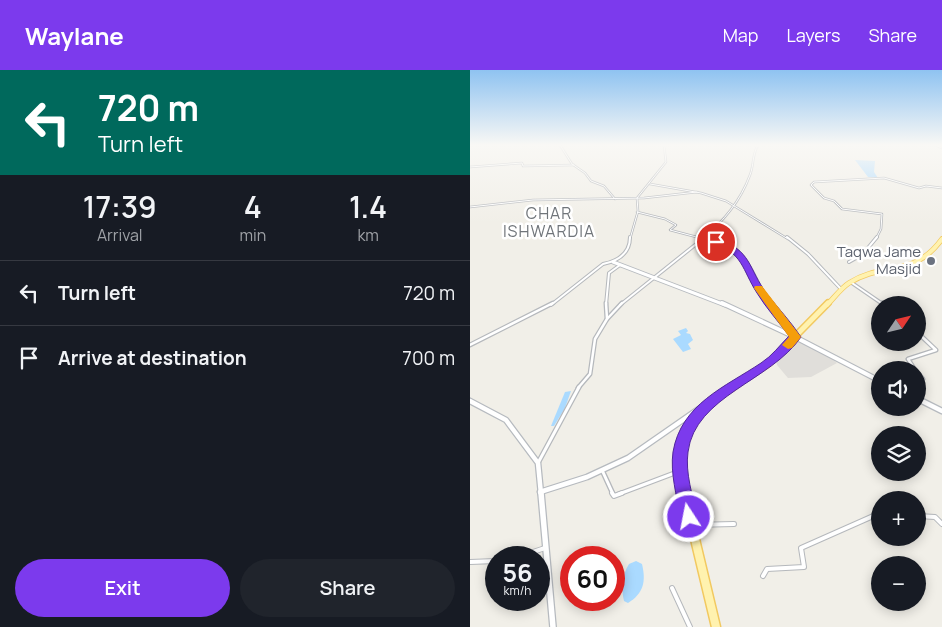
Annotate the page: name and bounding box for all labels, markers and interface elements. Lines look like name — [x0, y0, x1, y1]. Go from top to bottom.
text: Waylane — [25, 19, 124, 52]
text: Map — [723, 23, 758, 47]
text: Layers — [786, 23, 840, 47]
text: Share — [868, 23, 917, 47]
text: 720 m — [98, 84, 199, 132]
icon: left — [15, 90, 80, 155]
text: Turn left — [98, 129, 183, 159]
text: 17:39 — [83, 186, 157, 227]
text: 4 — [244, 186, 262, 227]
text: 1.4 — [349, 186, 387, 227]
district label: CHAR ISHWARDIA — [503, 202, 595, 242]
pin — [695, 221, 737, 263]
text: Arrival — [97, 224, 143, 246]
text: min — [240, 224, 266, 246]
text: km — [357, 224, 379, 246]
icon: arrive — [702, 228, 730, 256]
place label: Taqwa Jame Masjid — [837, 241, 921, 279]
marker: Taqwa Jame Masjid — [925, 255, 937, 267]
icon: left — [15, 279, 43, 307]
text: Turn left — [58, 280, 136, 306]
text: 720 m — [403, 280, 455, 306]
north arrow — [871, 296, 926, 351]
map controls — [871, 296, 926, 611]
icon: arrive — [15, 344, 43, 372]
text: Arrive at destination — [58, 345, 247, 371]
text: 700 m — [402, 345, 455, 371]
button: sound — [871, 361, 926, 416]
button: layers — [871, 426, 926, 481]
position arrow — [662, 490, 714, 542]
button: + — [871, 491, 926, 546]
speed limit sign: 60 — [560, 546, 625, 611]
text: 56 — [502, 555, 533, 590]
button: − — [871, 556, 926, 611]
button: Exit — [15, 559, 230, 617]
button: Share — [240, 559, 455, 617]
text: km/h — [504, 582, 531, 599]

